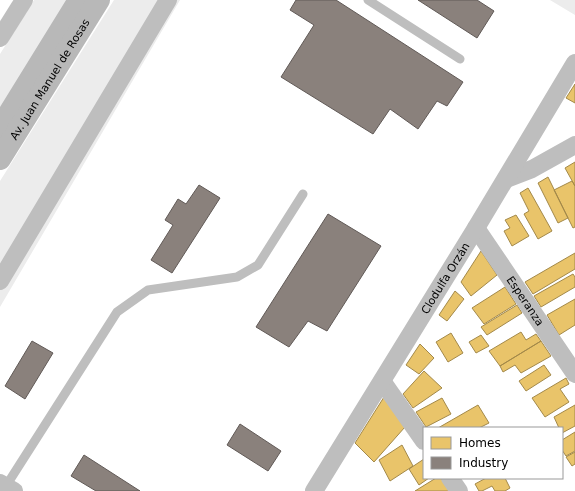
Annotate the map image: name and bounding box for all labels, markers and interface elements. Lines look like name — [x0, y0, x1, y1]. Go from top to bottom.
street label: Av. Juan Manuel de Rosas — [8, 16, 93, 142]
street label: Clodulfa Orzán — [419, 240, 472, 316]
street label: Esperanza — [504, 274, 546, 328]
legend — [423, 427, 563, 479]
text: Homes — [459, 436, 501, 450]
text: Industry — [459, 456, 508, 470]

